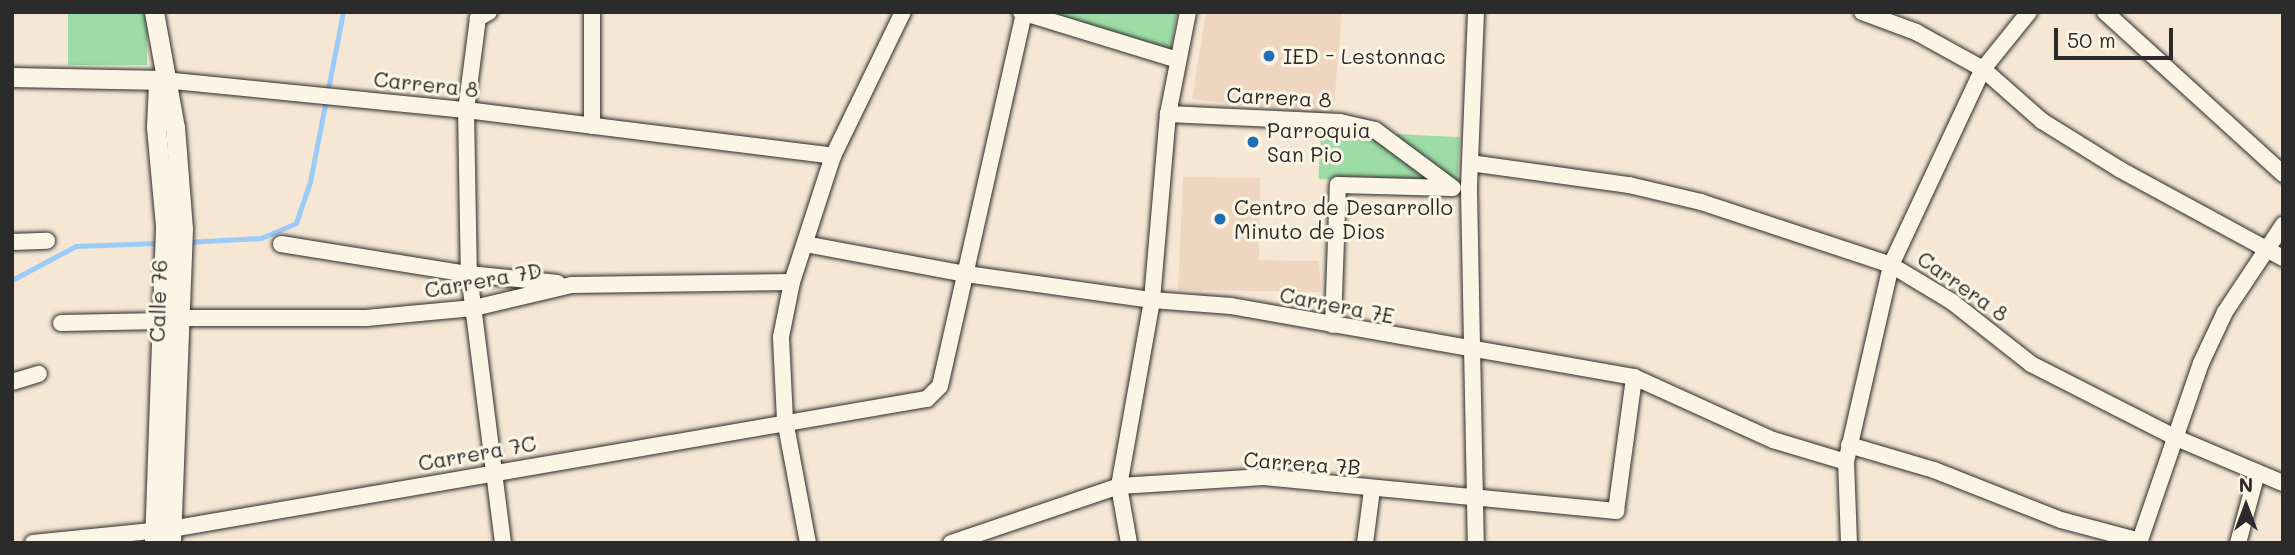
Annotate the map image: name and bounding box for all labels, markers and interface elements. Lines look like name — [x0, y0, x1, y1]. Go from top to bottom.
scale bar — [2057, 14, 2176, 58]
text: 50 m — [2067, 26, 2116, 53]
place label: IED - Lestonnac — [1283, 43, 1446, 69]
marker: IED - Lestonnac — [1261, 48, 1277, 64]
street label: Carrera 8 — [372, 66, 480, 102]
street label: Carrera 8 — [1226, 82, 1332, 112]
place label: Parroquia San Pio — [1267, 117, 1371, 167]
marker: Parroquia San Pio — [1245, 134, 1261, 150]
place label: Centro de Desarrollo Minuto de Dios — [1234, 194, 1453, 244]
marker: Centro de Desarrollo Minuto de Dios — [1212, 211, 1228, 227]
street label: Carrera 8 — [1913, 246, 2013, 326]
street label: Carrera 7D — [422, 257, 544, 303]
street label: Calle 76 — [144, 259, 172, 343]
street label: Carrera 7E — [1278, 282, 1396, 328]
street label: Carrera 7C — [416, 430, 538, 476]
street label: Carrera 7B — [1243, 446, 1361, 480]
north arrow — [2211, 471, 2281, 541]
text: N — [2239, 472, 2253, 497]

